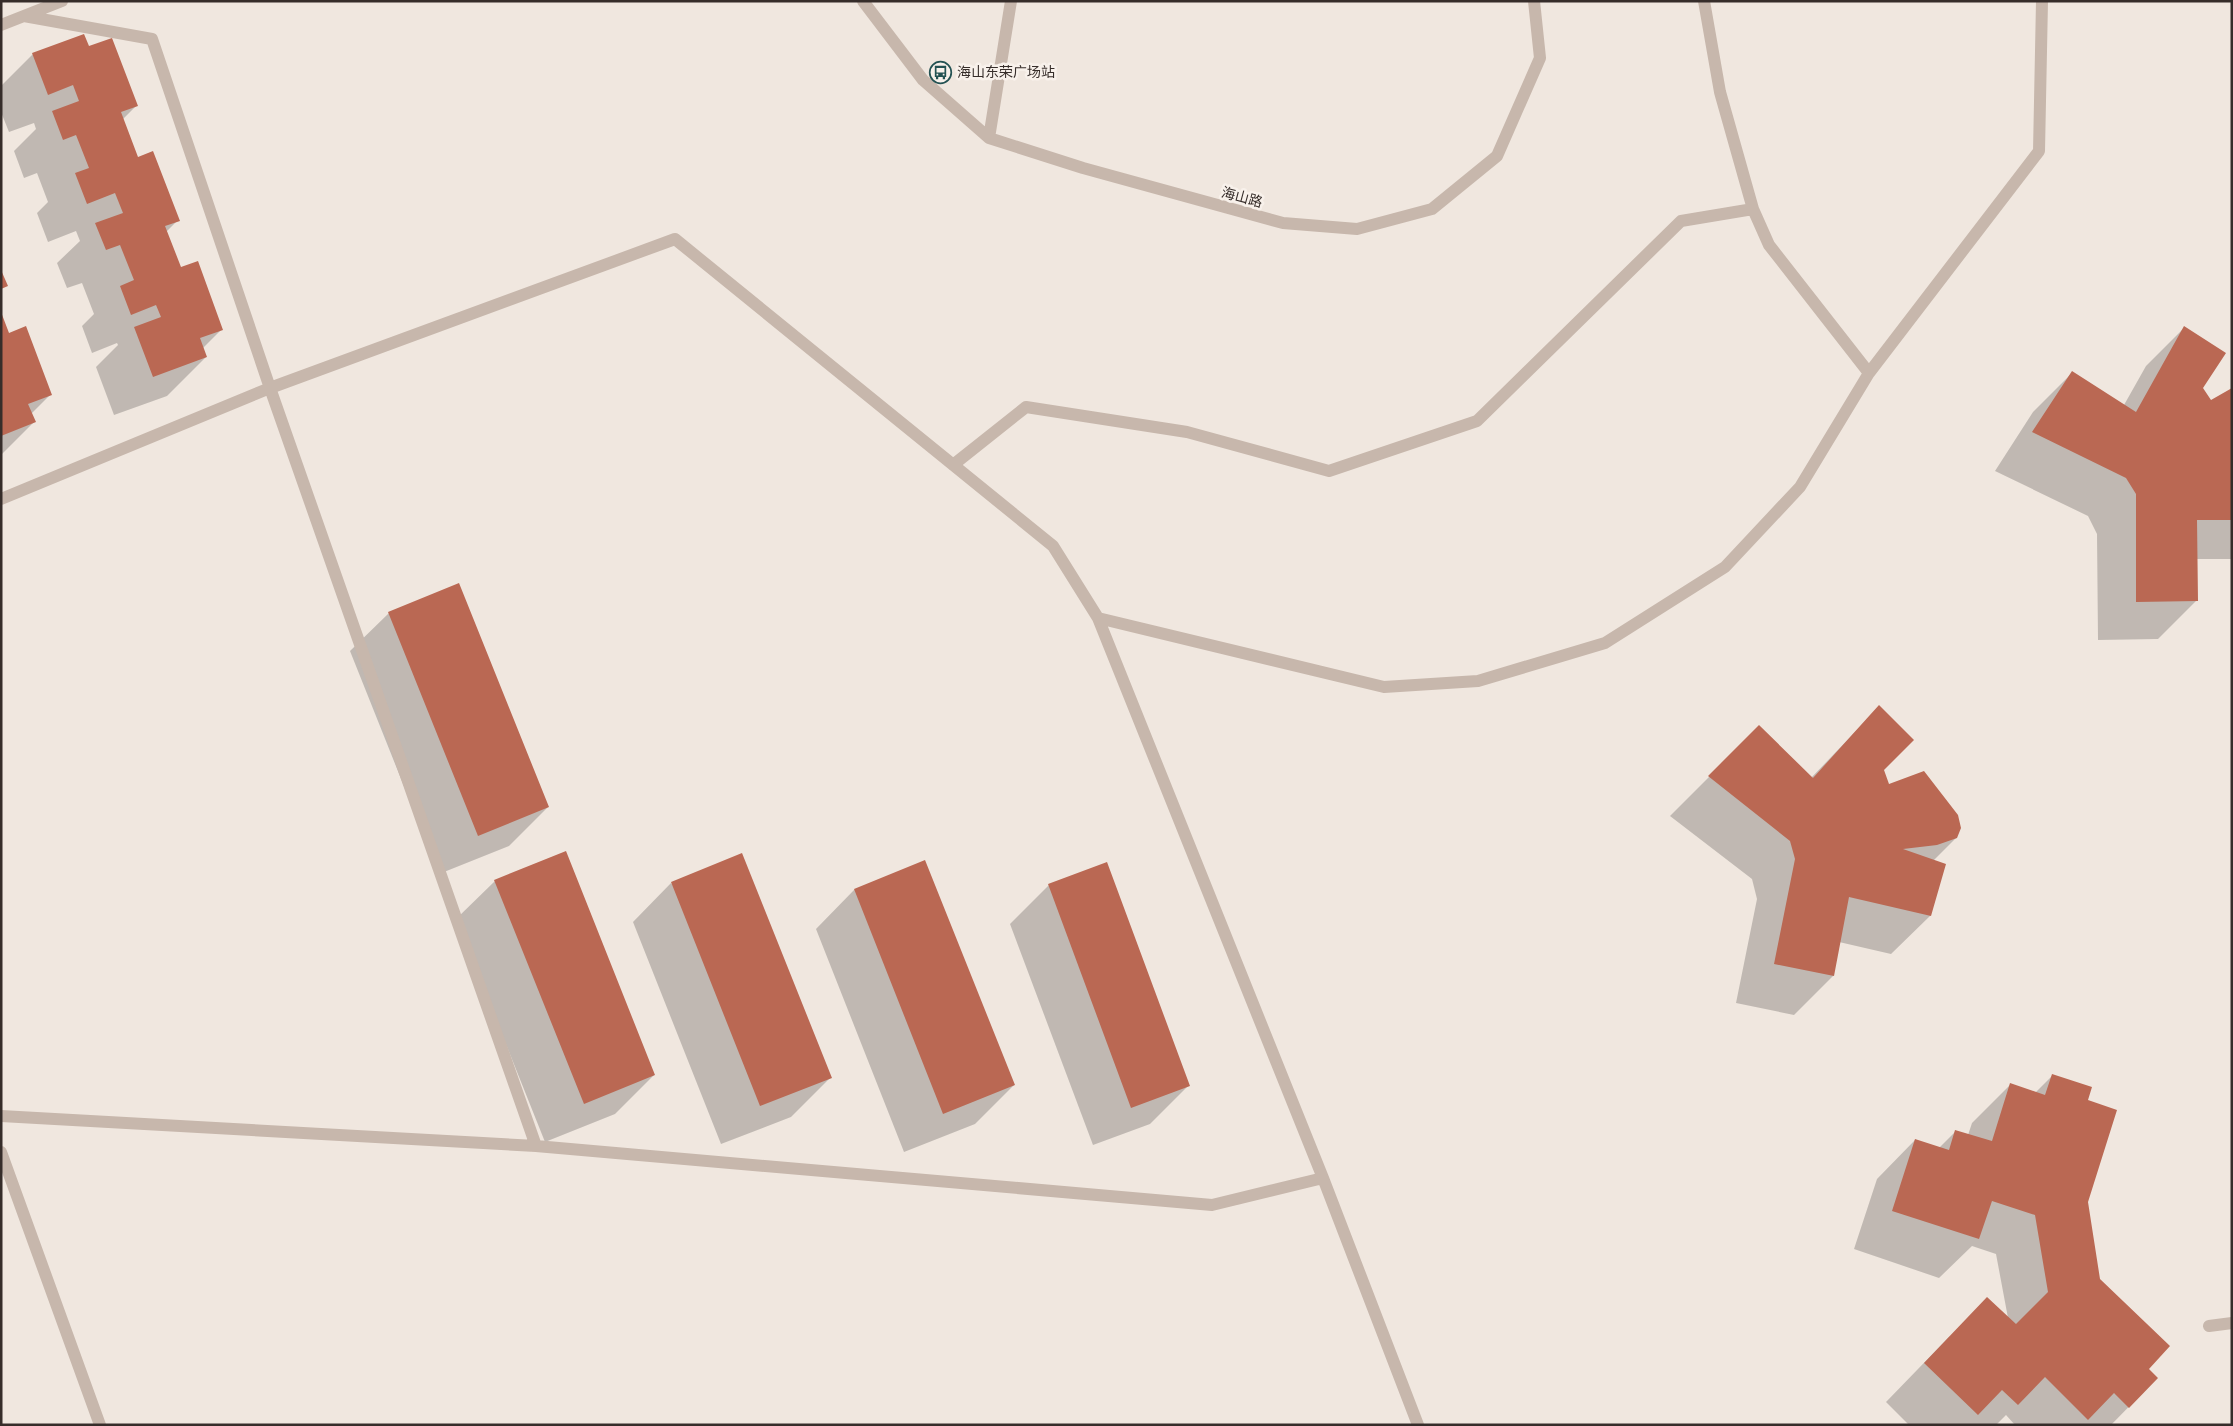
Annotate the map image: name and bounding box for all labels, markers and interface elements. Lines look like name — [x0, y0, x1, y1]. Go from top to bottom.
bus stop icon: 海山东荣广场站 — [929, 60, 953, 84]
place label: 海山东荣广场站 — [957, 62, 1055, 82]
street label: 海山路 — [1219, 182, 1265, 212]

